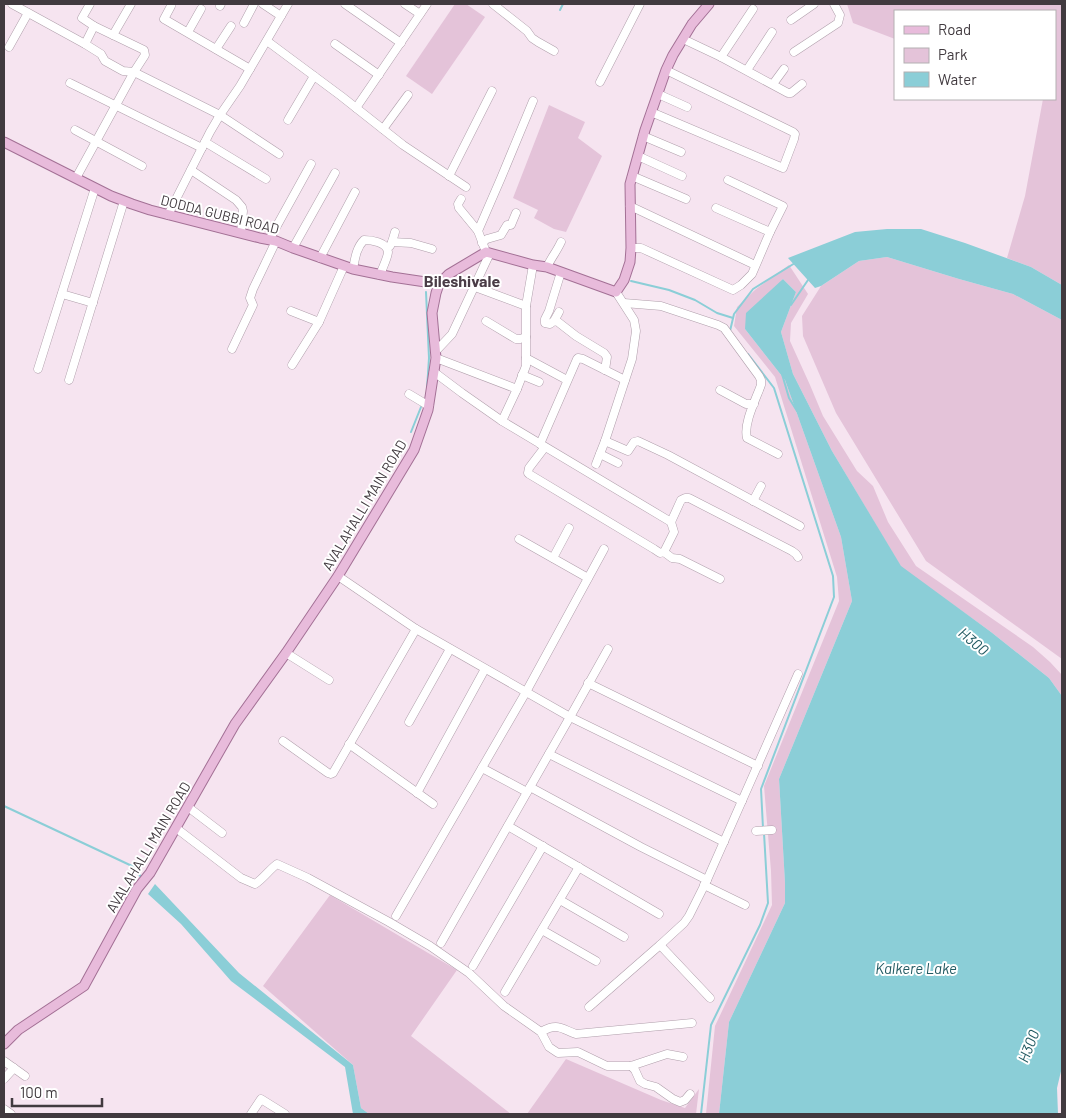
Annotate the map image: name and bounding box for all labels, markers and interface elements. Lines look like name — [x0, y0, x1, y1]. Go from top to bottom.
legend — [894, 10, 1056, 100]
text: Road — [938, 20, 971, 38]
text: Park — [938, 45, 968, 63]
text: Water — [938, 70, 977, 88]
street label: DODDA GUBBI ROAD — [159, 191, 281, 237]
district label: Bileshivale — [424, 271, 500, 290]
street label: AVALAHALLI MAIN ROAD — [318, 437, 410, 573]
water label: H300 — [955, 623, 993, 659]
street label: AVALAHALLI MAIN ROAD — [102, 779, 194, 915]
water label: Kalkere Lake — [875, 959, 957, 977]
water label: H300 — [1014, 1027, 1042, 1065]
scale bar — [12, 1076, 102, 1108]
text: 100 m — [20, 1083, 58, 1101]

